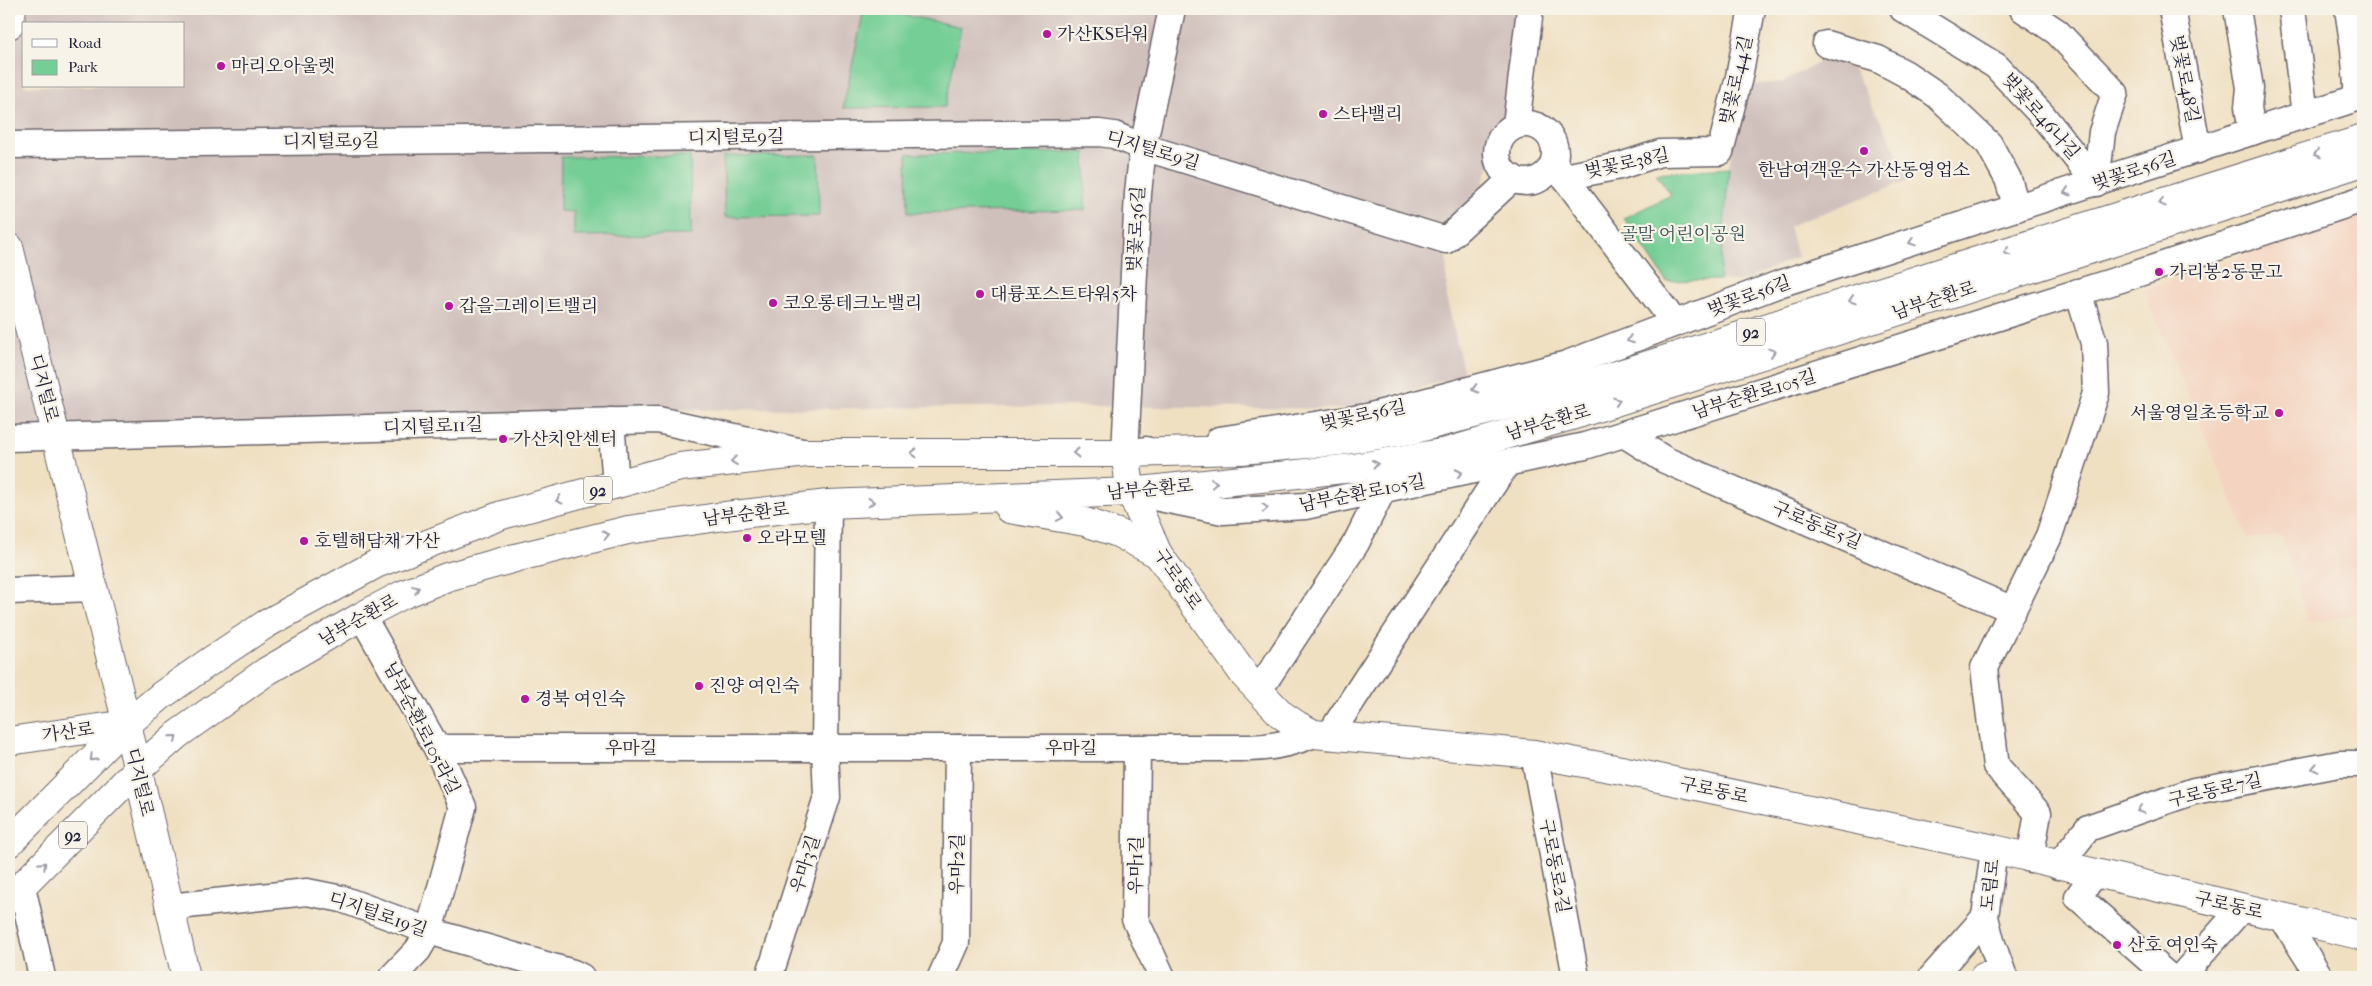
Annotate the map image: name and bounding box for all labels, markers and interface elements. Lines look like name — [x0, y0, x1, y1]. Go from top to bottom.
legend — [22, 22, 185, 88]
place label: 가산KS타워 — [1057, 24, 1149, 45]
marker: 가산KS타워 — [1041, 28, 1053, 40]
street label: 벚꽃로44길 — [1716, 33, 1757, 127]
street label: 벚꽃로48길 — [2166, 33, 2203, 125]
text: Road — [68, 34, 102, 52]
place label: 마리오아울렛 — [231, 56, 335, 77]
text: Park — [68, 58, 98, 76]
marker: 마리오아울렛 — [215, 60, 227, 72]
street label: 벚꽃로46나길 — [1997, 69, 2084, 164]
place label: 스타밸리 — [1333, 104, 1403, 125]
marker: 스타밸리 — [1317, 108, 1329, 120]
street label: 디지털로9길 — [688, 126, 784, 149]
street label: 디지털로9길 — [1104, 126, 1202, 175]
street label: 디지털로9길 — [283, 130, 379, 153]
street label: 벚꽃로38길 — [1583, 144, 1671, 183]
marker: 한남여객운수 가산동영업소 — [1858, 145, 1870, 157]
street label: 벚꽃로56길 — [2090, 148, 2179, 195]
one-way arrow — [2313, 148, 2321, 158]
place label: 한남여객운수 가산동영업소 — [1758, 160, 1970, 181]
street label: 벚꽃로36길 — [1124, 185, 1149, 273]
one-way arrow — [2064, 187, 2072, 197]
one-way arrow — [2158, 197, 2166, 207]
park label: 골말 어린이공원 — [1620, 224, 1746, 245]
one-way arrow — [1909, 236, 1917, 246]
one-way arrow — [2003, 246, 2011, 256]
place label: 가리봉2동문고 — [2169, 262, 2283, 283]
marker: 가리봉2동문고 — [2153, 266, 2165, 278]
street label: 벚꽃로56길 — [1705, 272, 1794, 321]
street label: 남부순환로 — [1890, 277, 1979, 324]
place label: 대륭포스트타워5차 — [990, 284, 1137, 305]
marker: 대륭포스트타워5차 — [974, 288, 986, 300]
place label: 코오롱테크노밸리 — [783, 293, 922, 314]
one-way arrow — [1848, 295, 1856, 305]
place label: 갑을그레이트밸리 — [459, 296, 598, 317]
marker: 코오롱테크노밸리 — [767, 297, 779, 309]
marker: 갑을그레이트밸리 — [443, 300, 455, 312]
road number: 92 — [1737, 318, 1765, 346]
one-way arrow — [1626, 334, 1635, 345]
one-way arrow — [1767, 347, 1776, 357]
street label: 디지털로 — [25, 352, 62, 424]
street label: 남부순환로105길 — [1690, 366, 1819, 423]
one-way arrow — [1471, 383, 1479, 393]
street label: 벚꽃로56길 — [1318, 396, 1408, 435]
one-way arrow — [1613, 397, 1621, 407]
street label: 남부순환로 — [1503, 400, 1593, 445]
place label: 서울영일초등학교 — [2130, 403, 2270, 424]
marker: 서울영일초등학교 — [2273, 407, 2285, 419]
street label: 디지털로11길 — [383, 414, 483, 439]
place label: 가산치안센터 — [513, 429, 617, 450]
marker: 가산치안센터 — [497, 433, 509, 445]
one-way arrow — [909, 448, 917, 458]
one-way arrow — [1072, 448, 1080, 458]
one-way arrow — [730, 455, 738, 466]
one-way arrow — [1371, 459, 1380, 469]
one-way arrow — [1455, 468, 1464, 479]
street label: 남부순환로105길 — [1297, 471, 1427, 516]
street label: 남부순환로 — [1106, 475, 1194, 504]
road number: 92 — [584, 476, 612, 504]
one-way arrow — [1210, 478, 1218, 489]
one-way arrow — [554, 494, 563, 505]
one-way arrow — [867, 497, 875, 508]
street label: 구로동로5길 — [1769, 497, 1865, 554]
street label: 남부순환로 — [702, 499, 790, 530]
one-way arrow — [1261, 503, 1269, 514]
one-way arrow — [1056, 511, 1065, 521]
place label: 오라모텔 — [757, 528, 827, 549]
place label: 호텔해담채 가산 — [314, 531, 440, 552]
one-way arrow — [602, 531, 610, 541]
marker: 오라모텔 — [741, 532, 753, 544]
marker: 호텔해담채 가산 — [298, 535, 310, 547]
street label: 구로동로 — [1149, 545, 1206, 614]
one-way arrow — [411, 585, 420, 596]
street label: 남부순환로 — [315, 590, 401, 651]
street label: 남부순환로105라길 — [379, 659, 464, 798]
place label: 진양 여인숙 — [709, 676, 800, 697]
marker: 진양 여인숙 — [693, 680, 705, 692]
place label: 경북 여인숙 — [535, 689, 626, 710]
marker: 경북 여인숙 — [519, 693, 531, 705]
street label: 가산로 — [41, 718, 95, 747]
one-way arrow — [168, 735, 177, 744]
street label: 우마길 — [605, 738, 657, 759]
street label: 우마길 — [1045, 738, 1097, 759]
street label: 디지털로 — [121, 746, 158, 818]
one-way arrow — [89, 752, 98, 761]
one-way arrow — [2311, 763, 2319, 773]
street label: 구로동로7길 — [2166, 770, 2264, 811]
street label: 구로동로 — [1678, 773, 1750, 808]
one-way arrow — [2136, 804, 2145, 814]
street label: 구로동로2길 — [1535, 817, 1574, 915]
road number: 92 — [59, 822, 87, 848]
street label: 우마3길 — [786, 833, 825, 896]
street label: 우마2길 — [946, 833, 969, 895]
street label: 우마1길 — [1125, 836, 1148, 894]
street label: 도림로 — [1977, 858, 2004, 912]
one-way arrow — [37, 862, 46, 871]
street label: 구로동로 — [2193, 887, 2265, 924]
street label: 디지털로19길 — [326, 888, 430, 941]
place label: 산호 여인숙 — [2127, 935, 2218, 956]
marker: 산호 여인숙 — [2111, 939, 2123, 951]

